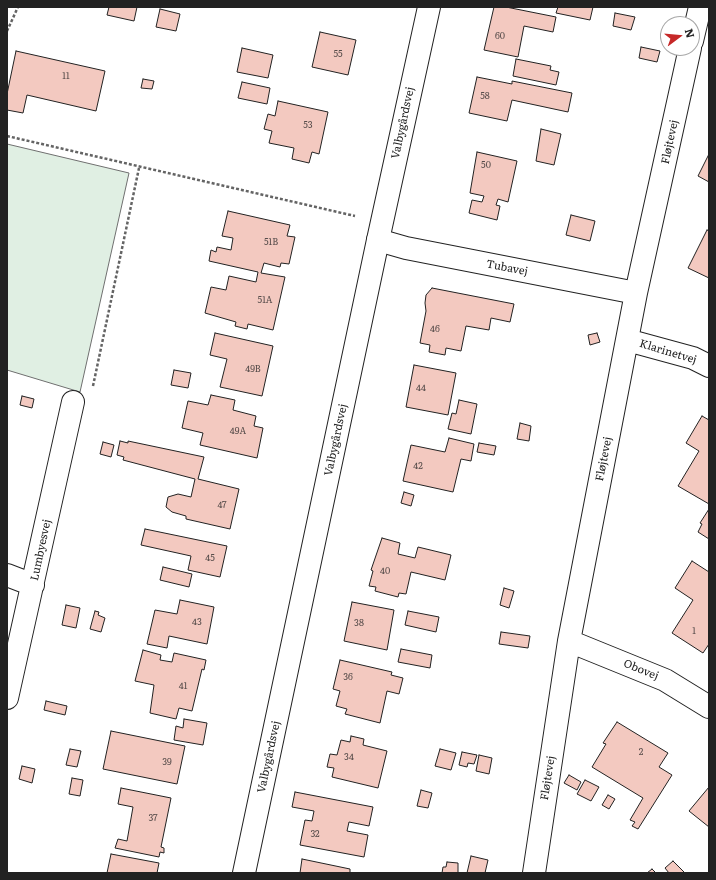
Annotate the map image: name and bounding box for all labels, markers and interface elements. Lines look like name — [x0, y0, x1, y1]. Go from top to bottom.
north arrow — [660, 16, 700, 56]
text: N — [682, 26, 700, 40]
house number: 60 — [495, 31, 505, 41]
house number: 55 — [333, 49, 343, 59]
house number: 11 — [62, 71, 70, 81]
street label: Valbygårdsvej — [389, 86, 417, 160]
house number: 58 — [480, 91, 490, 101]
street label: Fløjtevej — [659, 119, 681, 165]
house number: 53 — [303, 120, 313, 130]
house number: 50 — [481, 160, 491, 170]
house number: 51B — [264, 237, 278, 247]
street label: Tubavej — [485, 257, 529, 279]
house number: 51A — [258, 295, 272, 305]
house number: 46 — [430, 324, 440, 334]
street label: Klarinetvej — [638, 337, 698, 367]
house number: 49B — [245, 364, 261, 374]
house number: 44 — [416, 383, 426, 393]
street label: Valbygårdsvej — [322, 403, 350, 477]
house number: 49A — [230, 426, 246, 436]
street label: Fløjtevej — [593, 436, 615, 482]
house number: 42 — [413, 461, 423, 471]
house number: 47 — [217, 500, 227, 510]
street label: Lumbyesvej — [28, 518, 54, 582]
house number: 45 — [205, 553, 215, 563]
house number: 40 — [380, 566, 390, 576]
house number: 43 — [192, 617, 202, 627]
house number: 38 — [354, 618, 364, 628]
house number: 1 — [692, 626, 696, 636]
street label: Obovej — [622, 657, 660, 683]
house number: 36 — [343, 672, 353, 682]
house number: 41 — [179, 681, 187, 691]
street label: Valbygårdsvej — [255, 720, 283, 794]
house number: 2 — [639, 747, 643, 757]
house number: 34 — [344, 752, 354, 762]
street label: Fløjtevej — [538, 755, 558, 801]
house number: 39 — [162, 757, 172, 767]
house number: 37 — [148, 813, 158, 823]
house number: 32 — [310, 829, 320, 839]

